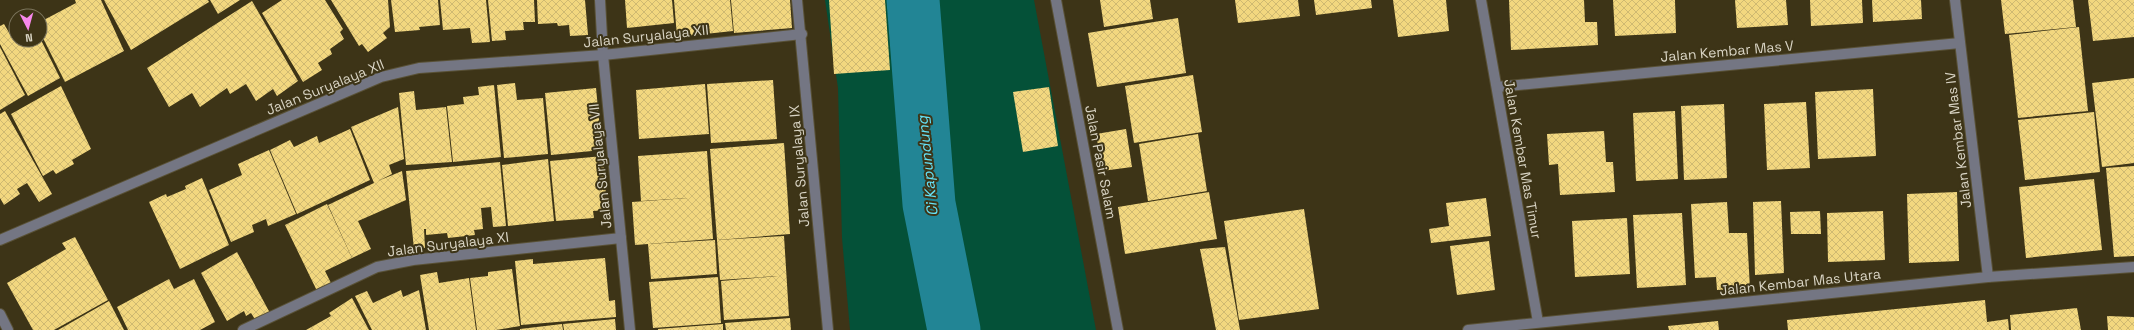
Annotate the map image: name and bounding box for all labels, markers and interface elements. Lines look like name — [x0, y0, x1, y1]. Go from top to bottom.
north arrow — [8, 8, 48, 48]
street label: Jalan Suryalaya XII — [582, 20, 710, 52]
text: N — [25, 31, 33, 45]
street label: Jalan Kembar Mas V — [1660, 36, 1795, 66]
street label: Jalan Suryalaya XII — [263, 55, 387, 119]
street label: Jalan Kembar Mas IV — [1941, 70, 1975, 209]
street label: Jalan Kembar Mas Timur — [1500, 78, 1546, 240]
street label: Jalan Suryalaya VII — [584, 103, 616, 229]
street label: Jalan Pasir Salam — [1081, 103, 1121, 221]
street label: Jalan Suryalaya IX — [785, 104, 813, 228]
water label: Ci Kapundung — [912, 114, 942, 217]
street label: Jalan Suryalaya XI — [386, 228, 510, 260]
street label: Jalan Kembar Mas Utara — [1718, 265, 1882, 299]

